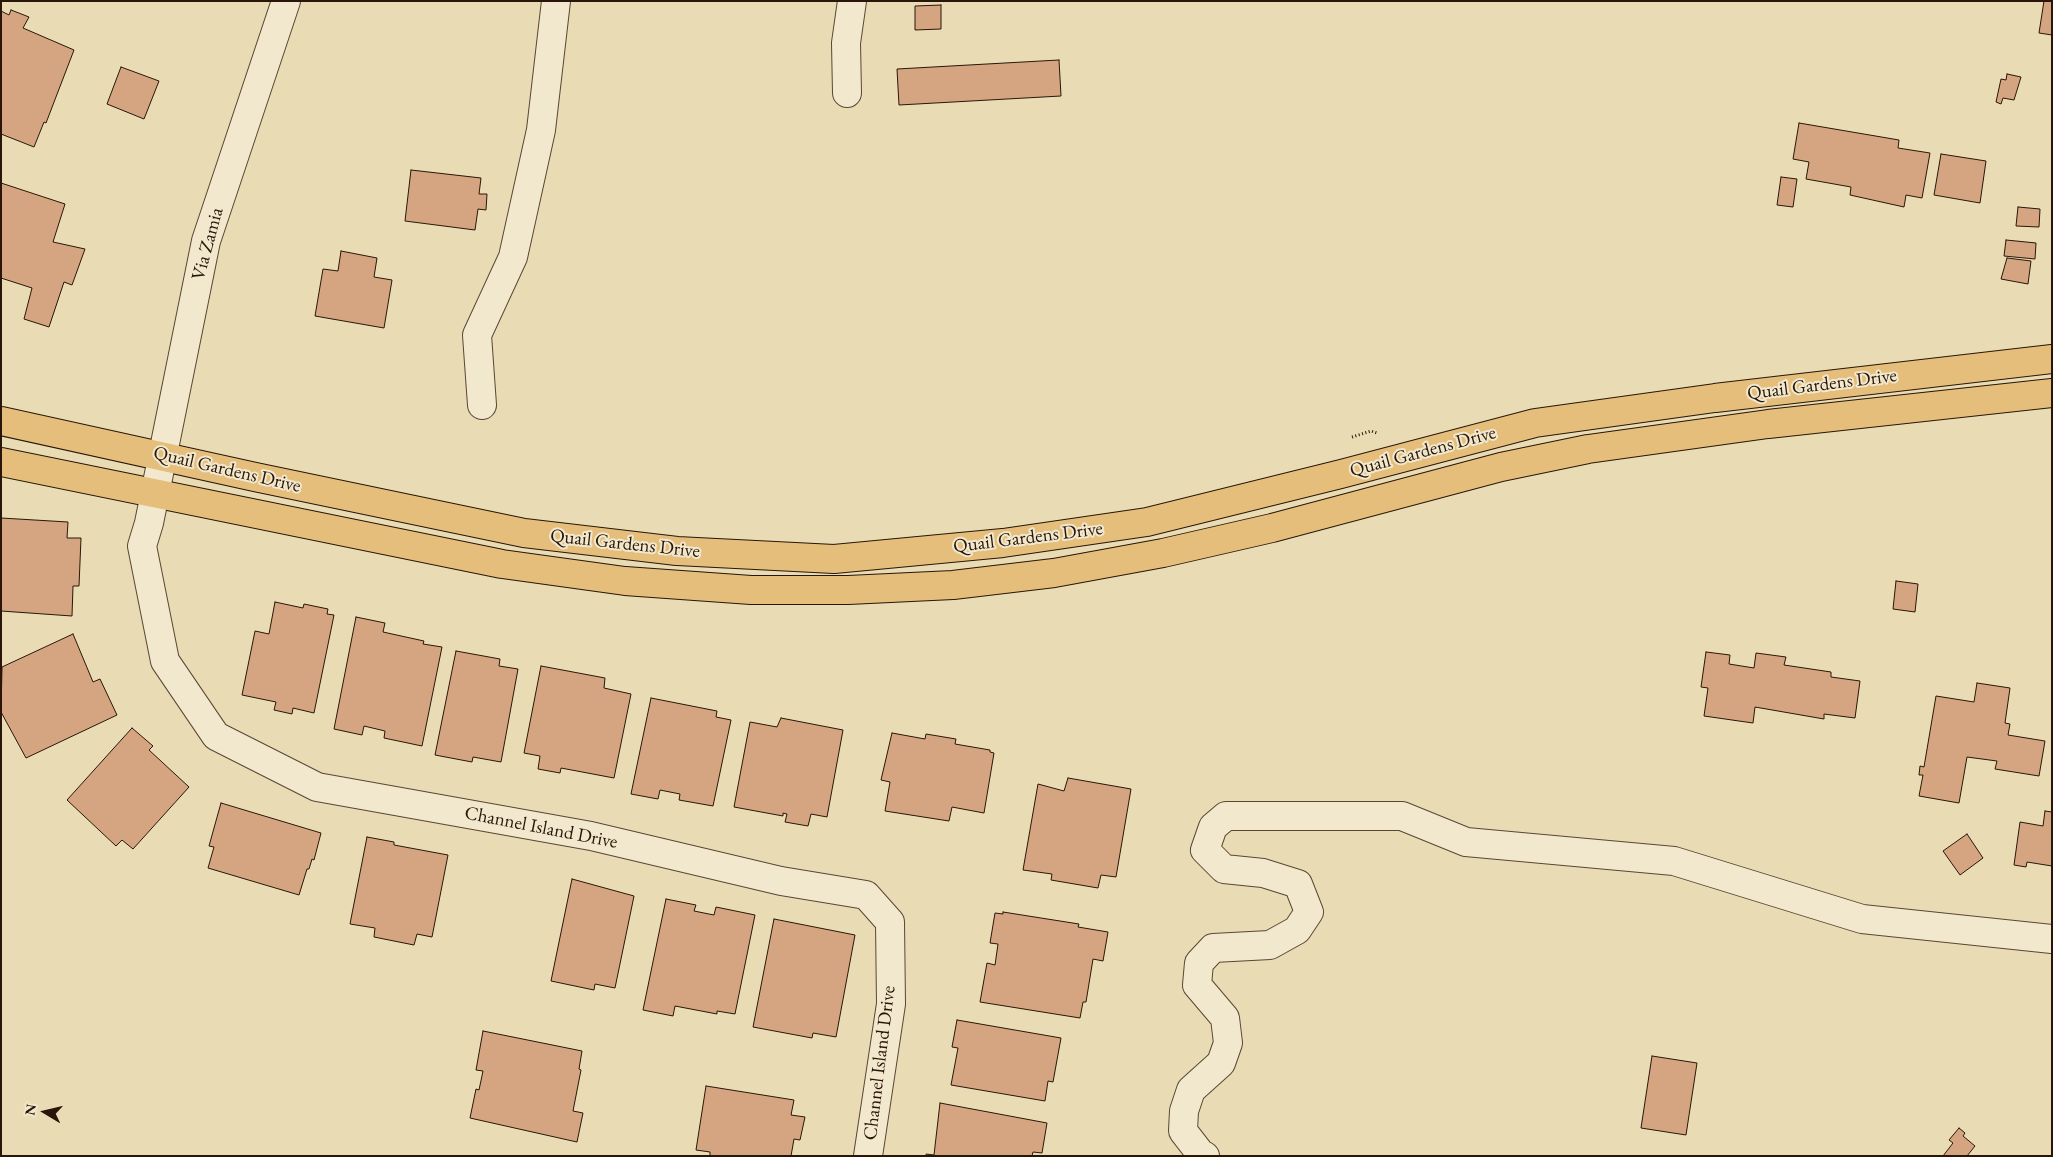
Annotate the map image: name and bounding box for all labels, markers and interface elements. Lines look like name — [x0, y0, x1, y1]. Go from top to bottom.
street label: Via Zamia — [187, 205, 229, 283]
street label: Quail Gardens Drive — [1746, 365, 1898, 405]
street label: Quail Gardens Drive — [1347, 422, 1499, 482]
street label: Quail Gardens Drive — [151, 442, 303, 498]
street label: Quail Gardens Drive — [952, 518, 1104, 558]
street label: Quail Gardens Drive — [549, 525, 701, 563]
street label: Channel Island Drive — [463, 802, 619, 854]
street label: Channel Island Drive — [859, 984, 901, 1142]
north arrow — [20, 1087, 70, 1137]
text: N — [20, 1103, 40, 1117]

